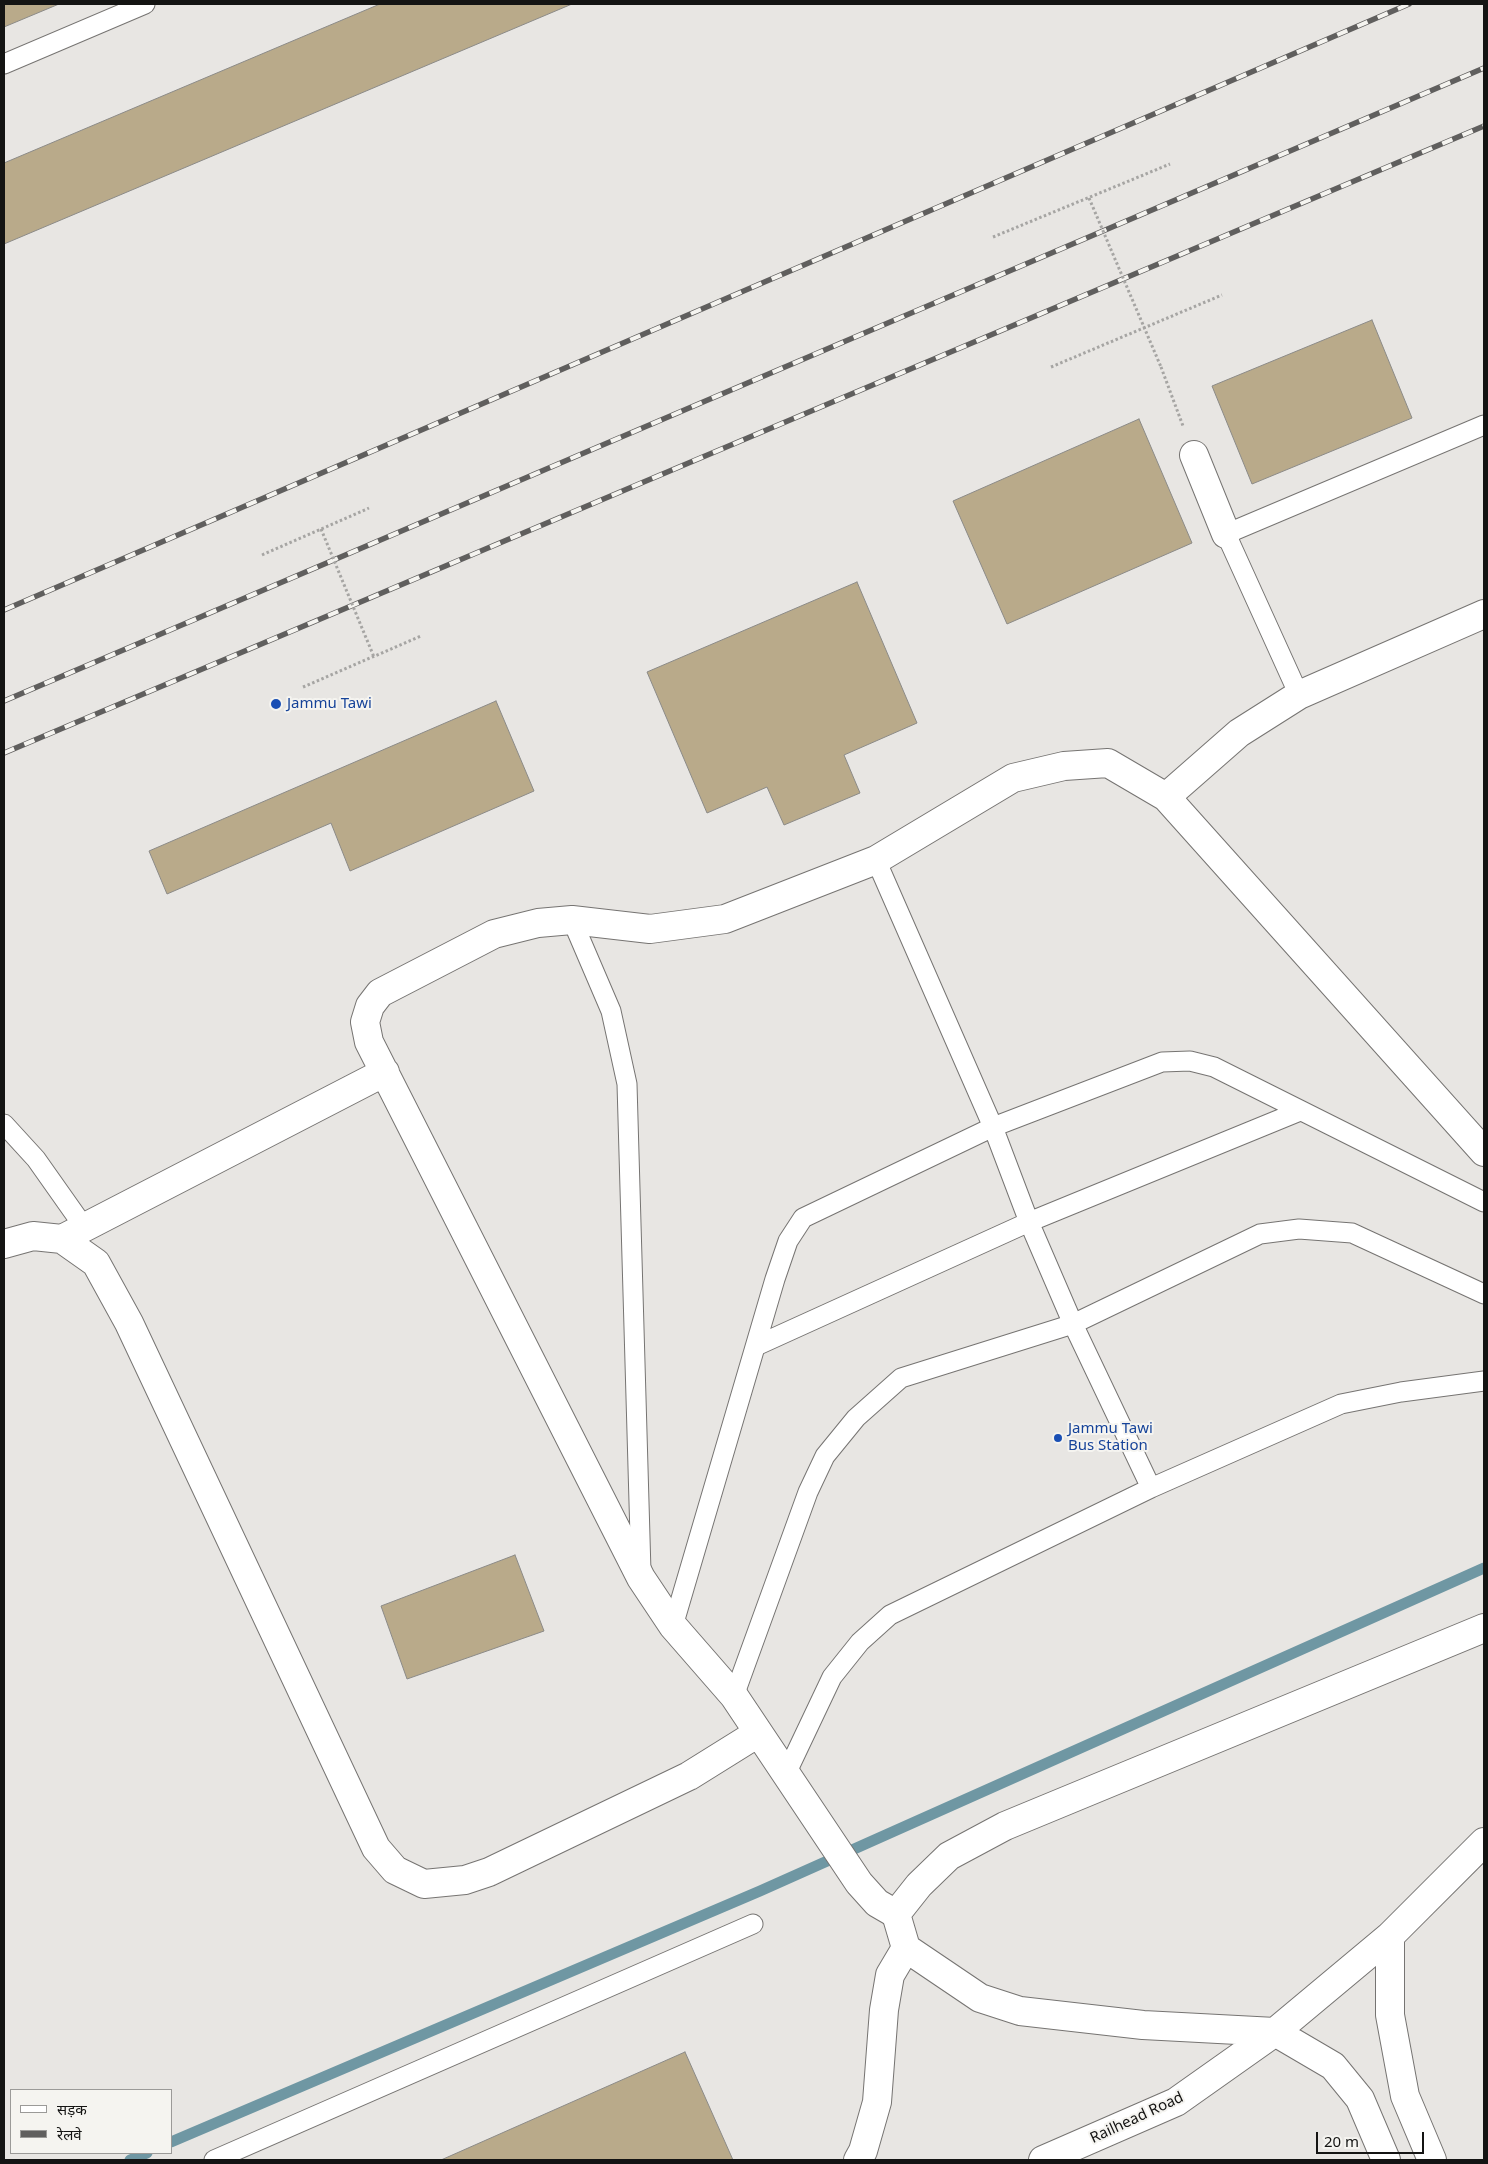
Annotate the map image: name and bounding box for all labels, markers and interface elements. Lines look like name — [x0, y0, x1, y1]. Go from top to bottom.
place label: Jammu Tawi — [287, 695, 372, 713]
marker: Jammu Tawi — [269, 697, 283, 711]
place label: Jammu Tawi Bus Station — [1068, 1420, 1153, 1455]
marker: Jammu Tawi Bus Station — [1052, 1432, 1064, 1444]
legend — [10, 2089, 172, 2154]
street label: Railhead Road — [1088, 2089, 1186, 2147]
text: सड़क — [57, 2099, 87, 2119]
scale bar — [1318, 2122, 1426, 2154]
text: रेलवे — [57, 2124, 82, 2144]
text: 20 m — [1324, 2131, 1359, 2151]

